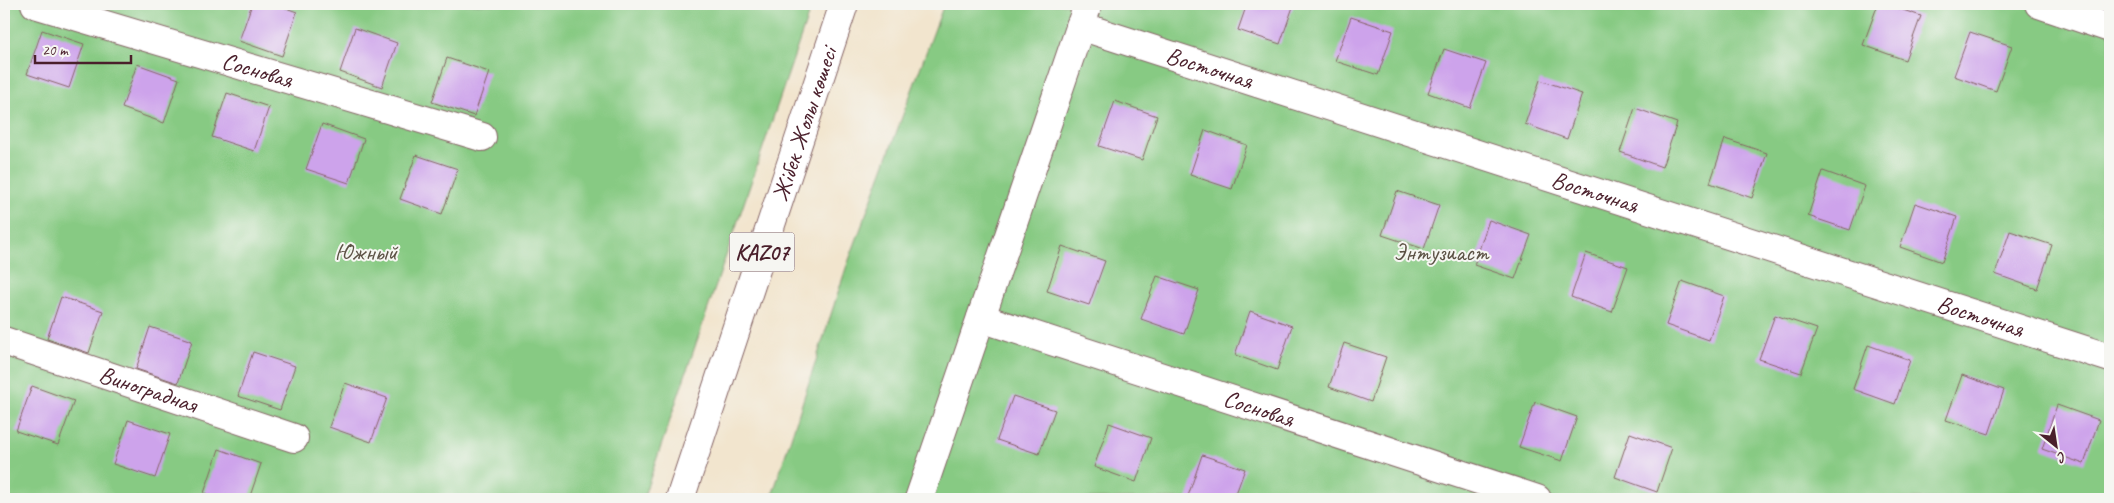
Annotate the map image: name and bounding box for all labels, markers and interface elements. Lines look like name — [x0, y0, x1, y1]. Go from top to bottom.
scale bar — [35, 32, 131, 64]
street label: Восточная — [1162, 40, 1258, 96]
text: 20 m — [42, 41, 69, 60]
street label: Жібек Жолы көшесі — [765, 41, 844, 205]
street label: Сосновая — [219, 46, 297, 95]
street label: Восточная — [1548, 164, 1643, 220]
road number: KAZ07 — [730, 232, 794, 272]
park label: Южный — [335, 237, 399, 267]
park label: Энтузиаст — [1394, 237, 1490, 267]
street label: Восточная — [1933, 288, 2029, 345]
street label: Виноградная — [95, 359, 202, 420]
street label: Сосновая — [1220, 383, 1299, 434]
north arrow — [2032, 420, 2082, 470]
text: С — [2053, 448, 2069, 467]

